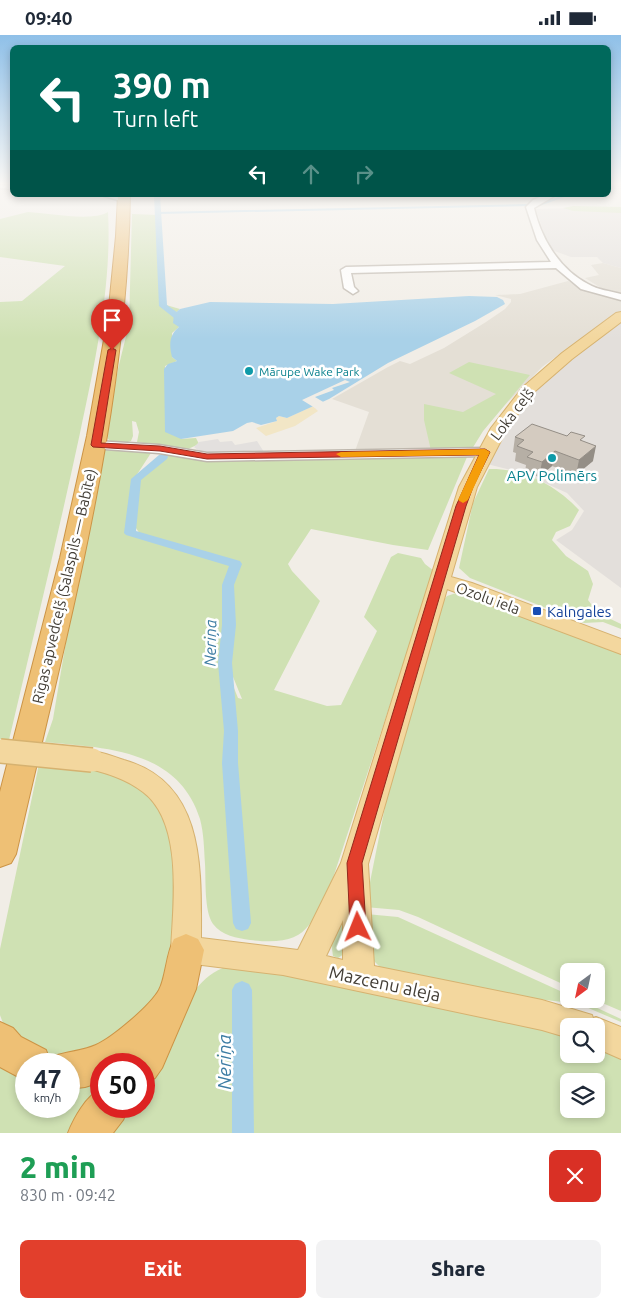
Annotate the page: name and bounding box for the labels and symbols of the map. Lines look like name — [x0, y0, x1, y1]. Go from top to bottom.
pin — [91, 299, 133, 350]
marker: Mārupe Wake Park — [243, 365, 255, 377]
place label: Mārupe Wake Park — [259, 365, 360, 378]
street label: Loka ceļš — [487, 385, 537, 443]
marker: APV Polimērs — [546, 452, 558, 464]
street label: Rīgas apvedceļš (Salaspils — Babīte) — [29, 467, 99, 705]
place label: APV Polimērs — [507, 467, 597, 484]
street label: Ozolu iela — [454, 579, 522, 617]
place label: Kalngales — [547, 603, 611, 620]
marker: Kalngales — [531, 605, 543, 617]
water label: Neriņa — [201, 619, 219, 667]
position arrow — [331, 900, 383, 952]
street label: Mazcenu aleja — [327, 961, 443, 1005]
north arrow — [560, 963, 605, 1007]
water label: Neriņa — [213, 1034, 235, 1090]
speed limit sign: 50 — [90, 1053, 155, 1118]

